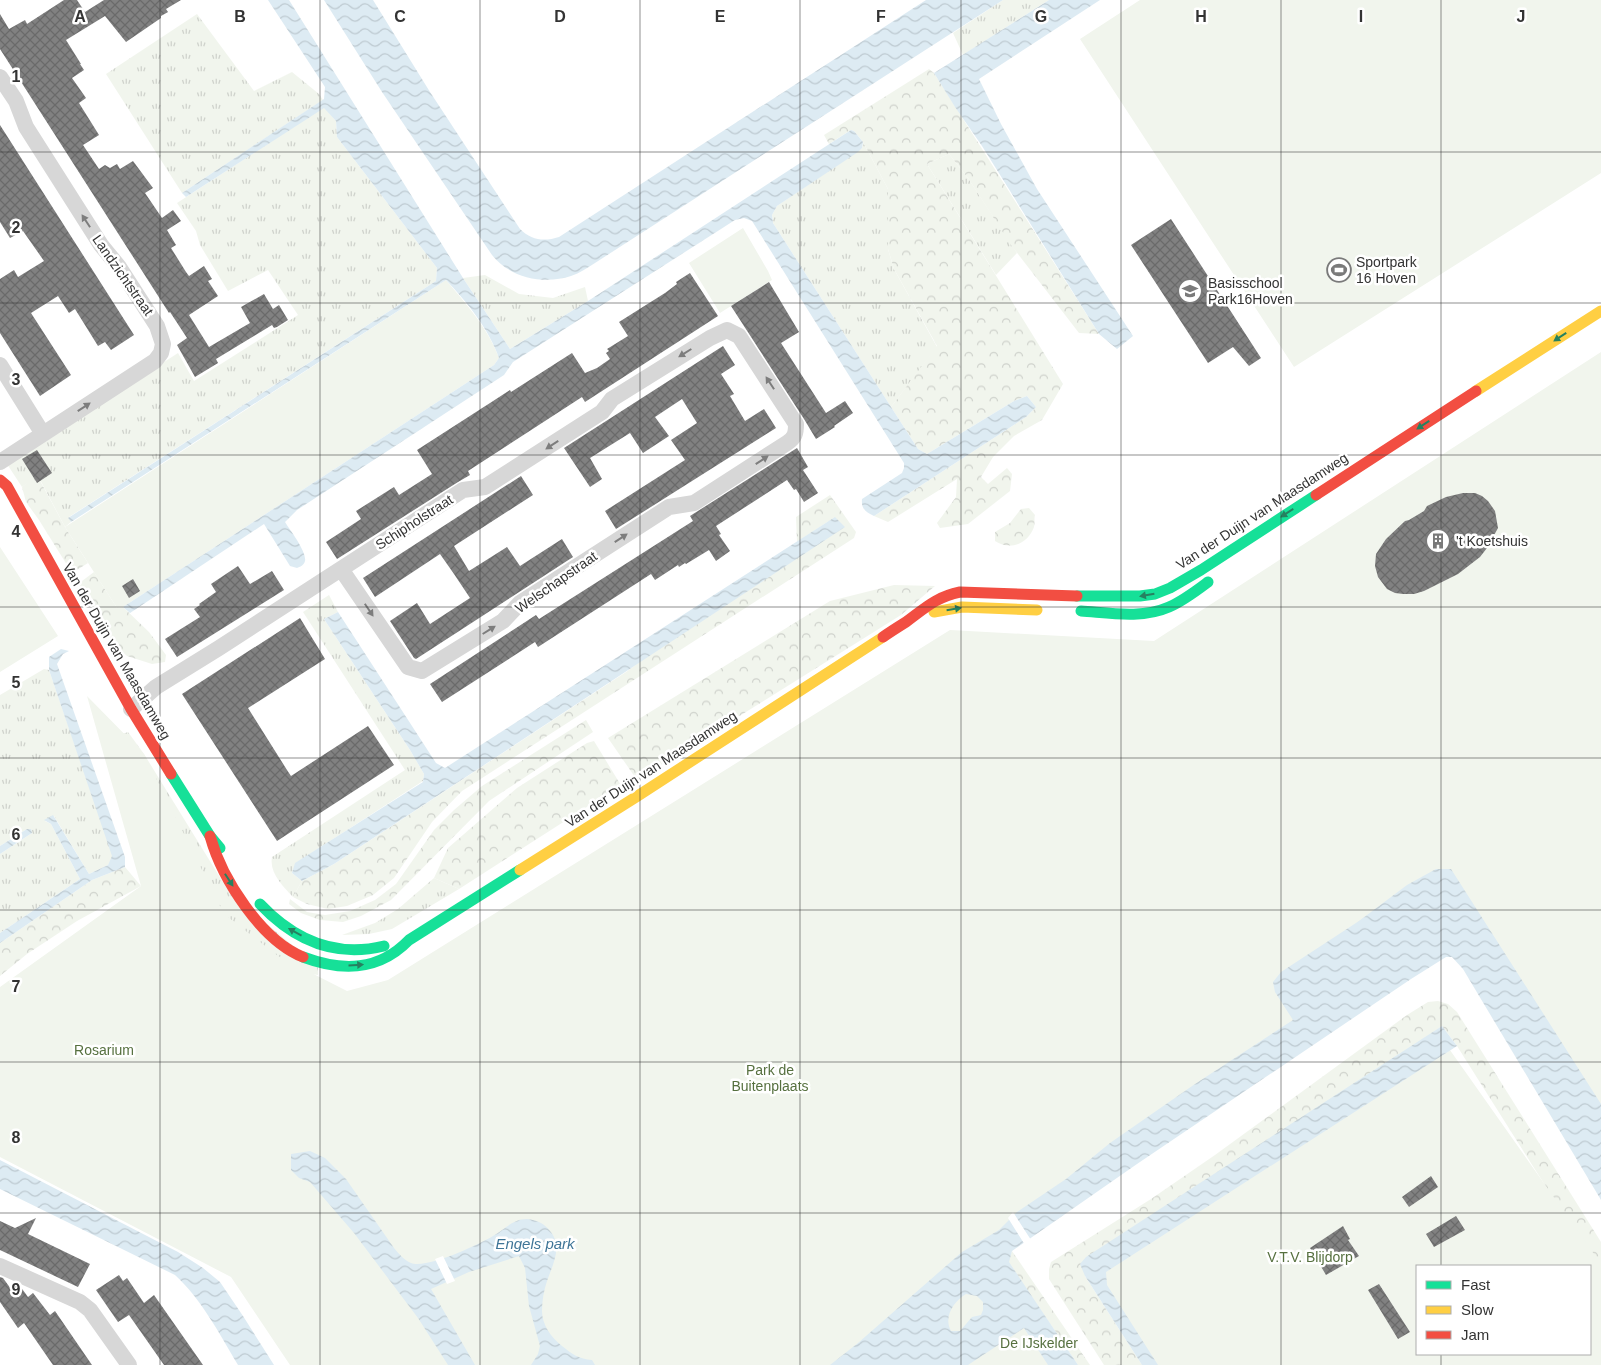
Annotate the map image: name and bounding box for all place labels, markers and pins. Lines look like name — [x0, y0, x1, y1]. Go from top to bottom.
place label: Sportpark 16 Hoven — [1356, 254, 1418, 286]
sports icon: Sportpark 16 Hoven — [1326, 257, 1352, 283]
place label: Basisschool Park16Hoven — [1208, 275, 1293, 307]
school or university icon: Basisschool Park16Hoven — [1177, 278, 1203, 304]
building icon: 't Koetshuis — [1425, 528, 1451, 554]
place label: 't Koetshuis — [1456, 533, 1528, 549]

